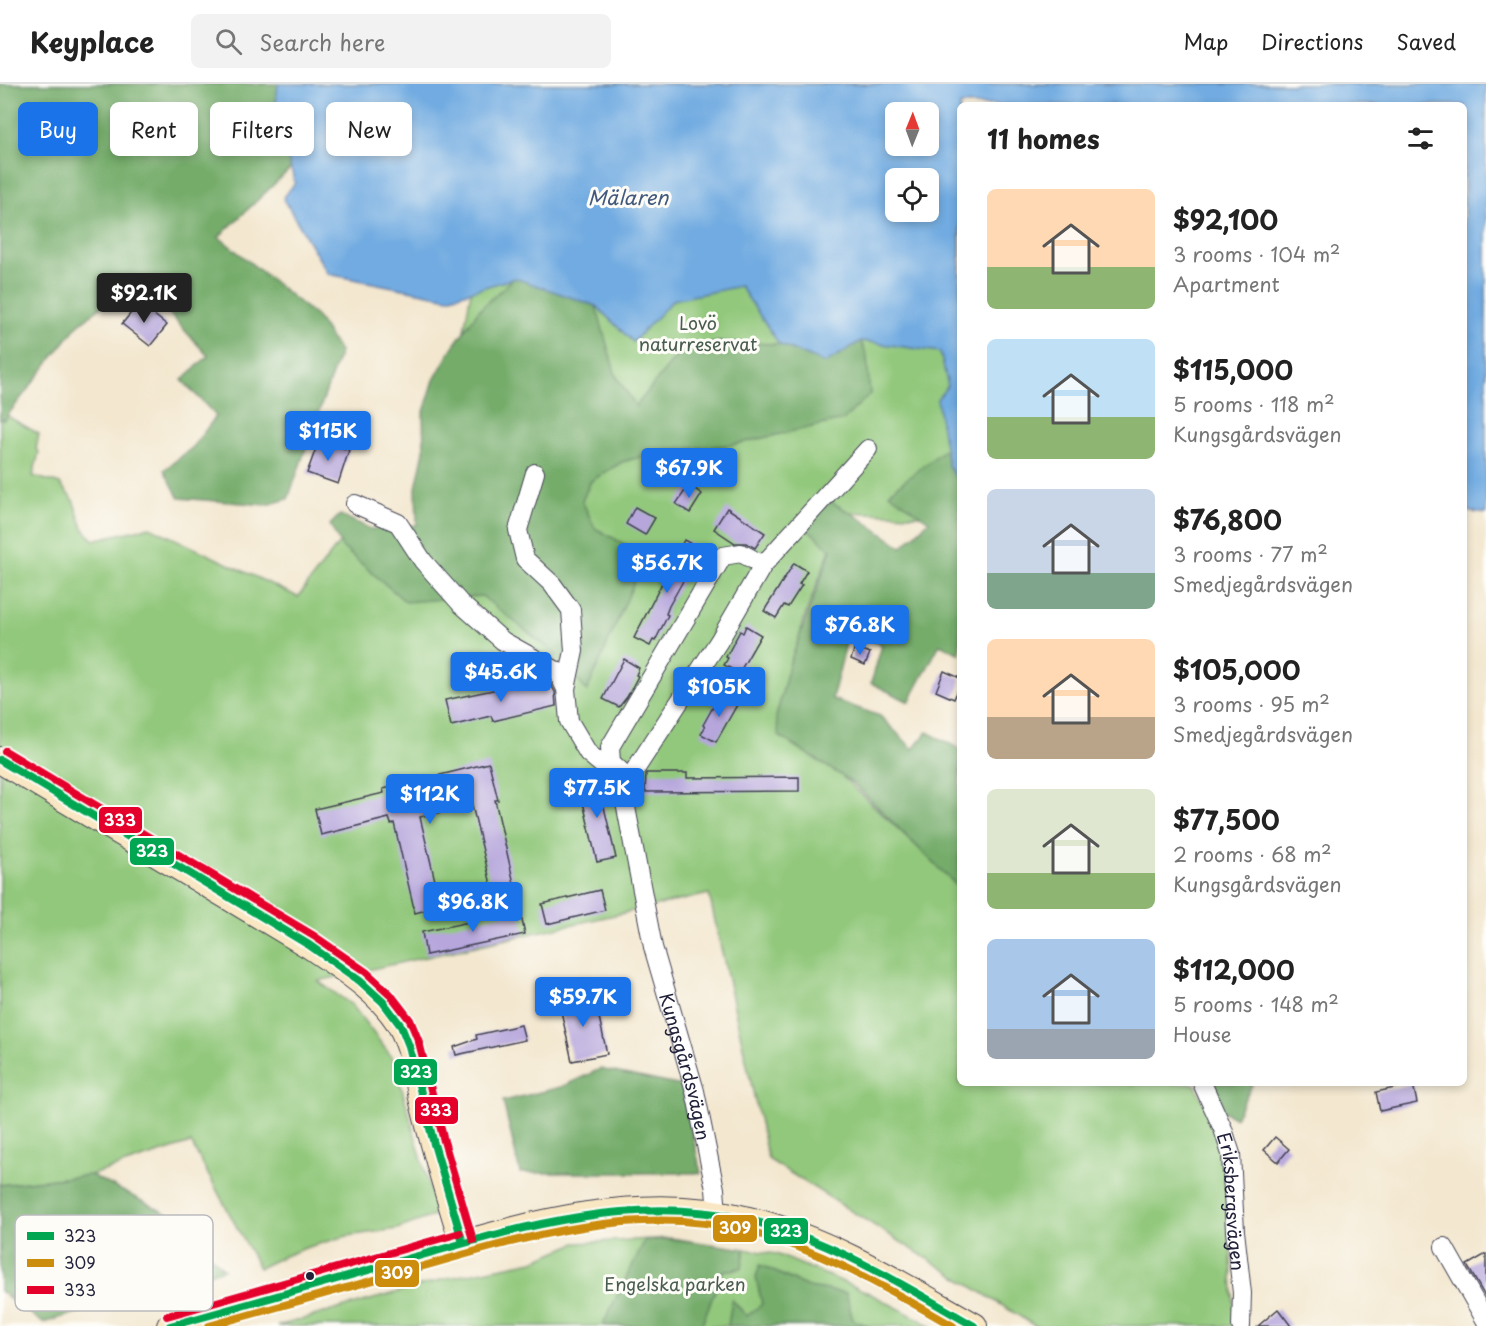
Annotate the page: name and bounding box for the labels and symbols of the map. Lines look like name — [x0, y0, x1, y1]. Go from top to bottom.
north arrow — [885, 102, 939, 156]
water label: Mälaren — [588, 182, 669, 212]
pin: $92.1K — [95, 273, 193, 324]
park label: Lovö naturreservat — [639, 309, 757, 357]
pin: $115K — [286, 411, 370, 462]
pin: $67.9K — [640, 448, 738, 499]
pin: $56.7K — [618, 543, 716, 594]
pin: $76.8K — [811, 605, 909, 656]
pin: $45.6K — [452, 652, 550, 703]
pin: $105K — [677, 667, 761, 718]
pin: $77.5K — [548, 768, 646, 819]
pin: $112K — [388, 774, 472, 825]
line badge: 333 — [98, 806, 143, 834]
text: 333 — [104, 807, 136, 831]
line badge: 323 — [129, 837, 175, 866]
text: 323 — [136, 838, 168, 862]
pin: $96.8K — [424, 882, 522, 933]
pin: $59.7K — [534, 977, 632, 1028]
street label: Kungsgårdsvägen — [653, 989, 718, 1142]
line badge: 323 — [393, 1058, 438, 1086]
text: 323 — [400, 1059, 432, 1083]
line badge: 333 — [414, 1096, 459, 1125]
text: 333 — [420, 1097, 452, 1121]
street label: Eriksbergsvägen — [1211, 1128, 1253, 1272]
line badge: 309 — [712, 1214, 758, 1243]
legend — [15, 1215, 213, 1311]
text: 309 — [719, 1215, 751, 1239]
line badge: 323 — [763, 1217, 809, 1245]
text: 323 — [770, 1218, 802, 1242]
text: 323 — [64, 1223, 96, 1247]
text: 309 — [64, 1250, 96, 1274]
line badge: 309 — [374, 1259, 420, 1288]
text: 309 — [381, 1260, 413, 1284]
unlabelled marker — [304, 1270, 316, 1282]
park label: Engelska parken — [604, 1270, 746, 1297]
text: 333 — [64, 1277, 96, 1301]

